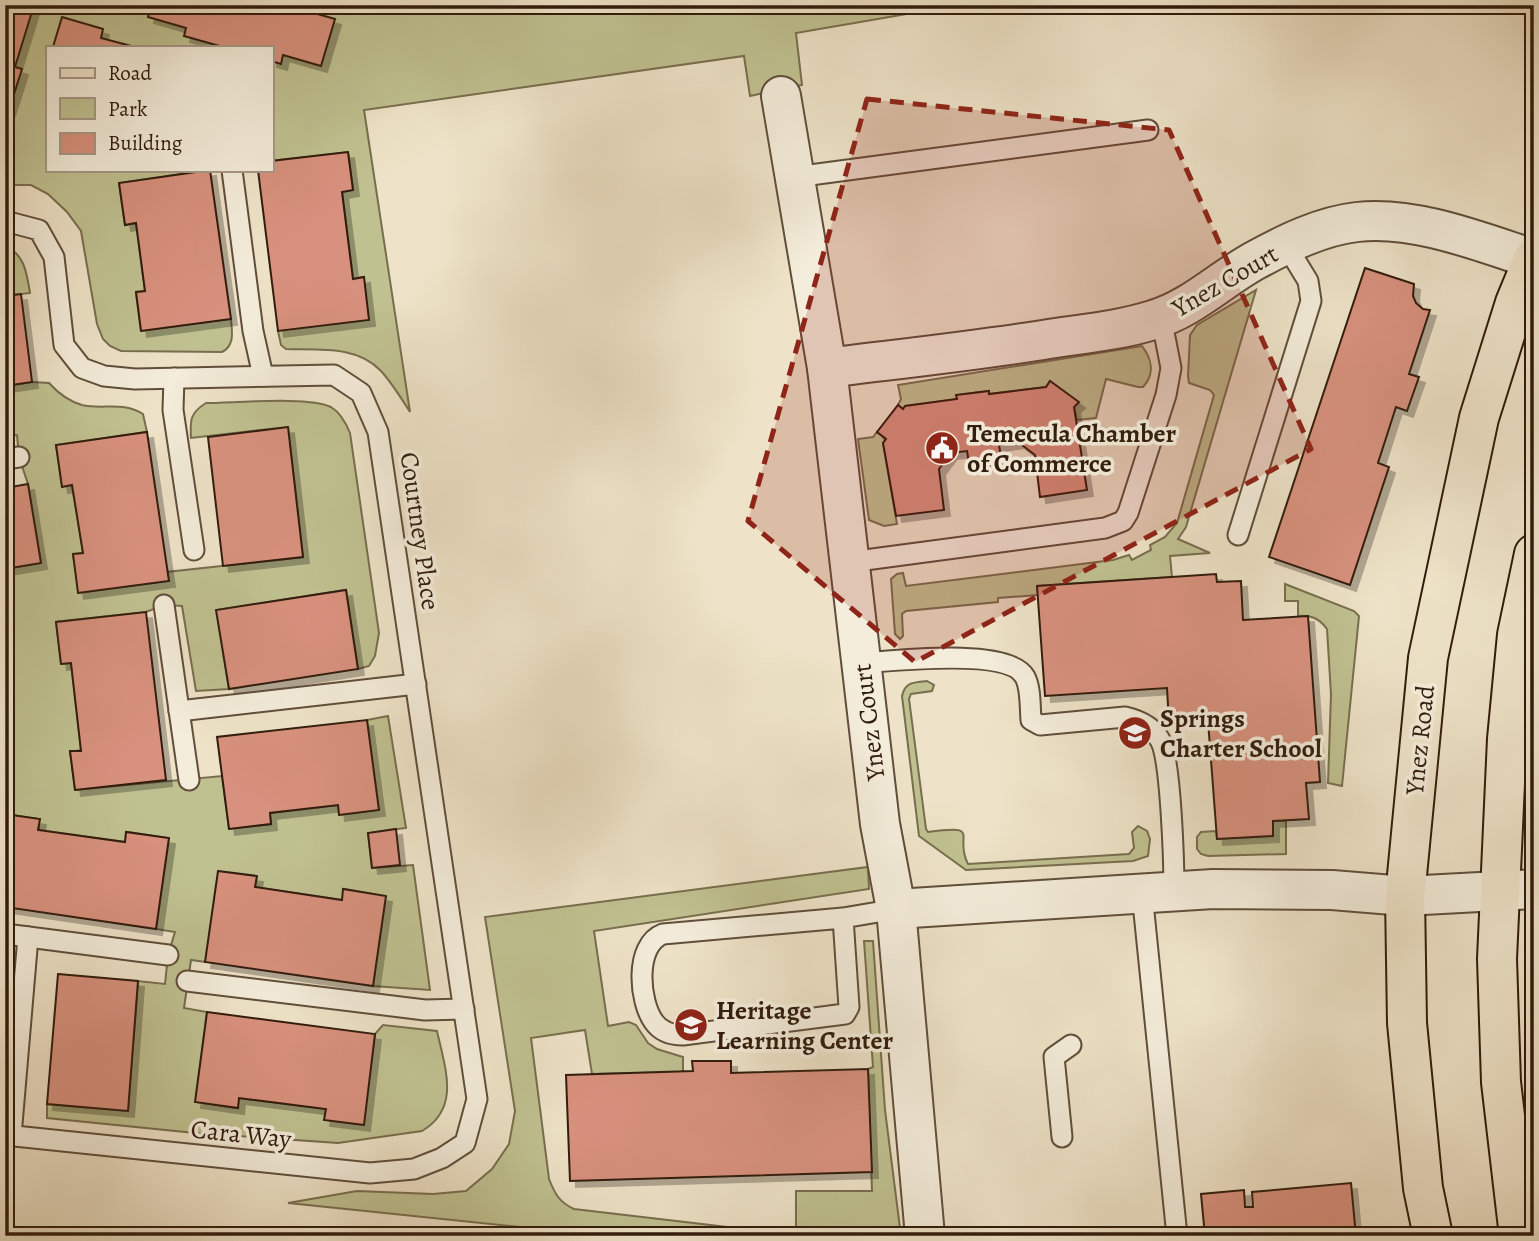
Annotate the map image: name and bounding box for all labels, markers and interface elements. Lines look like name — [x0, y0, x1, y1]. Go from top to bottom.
legend — [46, 46, 273, 172]
text: Road — [108, 59, 152, 87]
text: Park — [108, 95, 148, 123]
text: Building — [108, 129, 183, 157]
street label: Ynez Court — [1165, 236, 1285, 326]
place label: Temecula Chamber of Commerce — [967, 416, 1177, 481]
public building icon: Temecula Chamber of Commerce — [923, 429, 961, 467]
street label: Courtney Place — [392, 450, 448, 612]
street label: Ynez Court — [844, 661, 894, 783]
street label: Ynez Road — [1397, 683, 1443, 798]
place label: Springs Charter School — [1160, 701, 1322, 766]
school or university icon: Springs Charter School — [1116, 714, 1154, 752]
place label: Heritage Learning Center — [716, 993, 894, 1058]
school or university icon: Heritage Learning Center — [672, 1006, 710, 1044]
street label: Cara Way — [189, 1111, 293, 1157]

